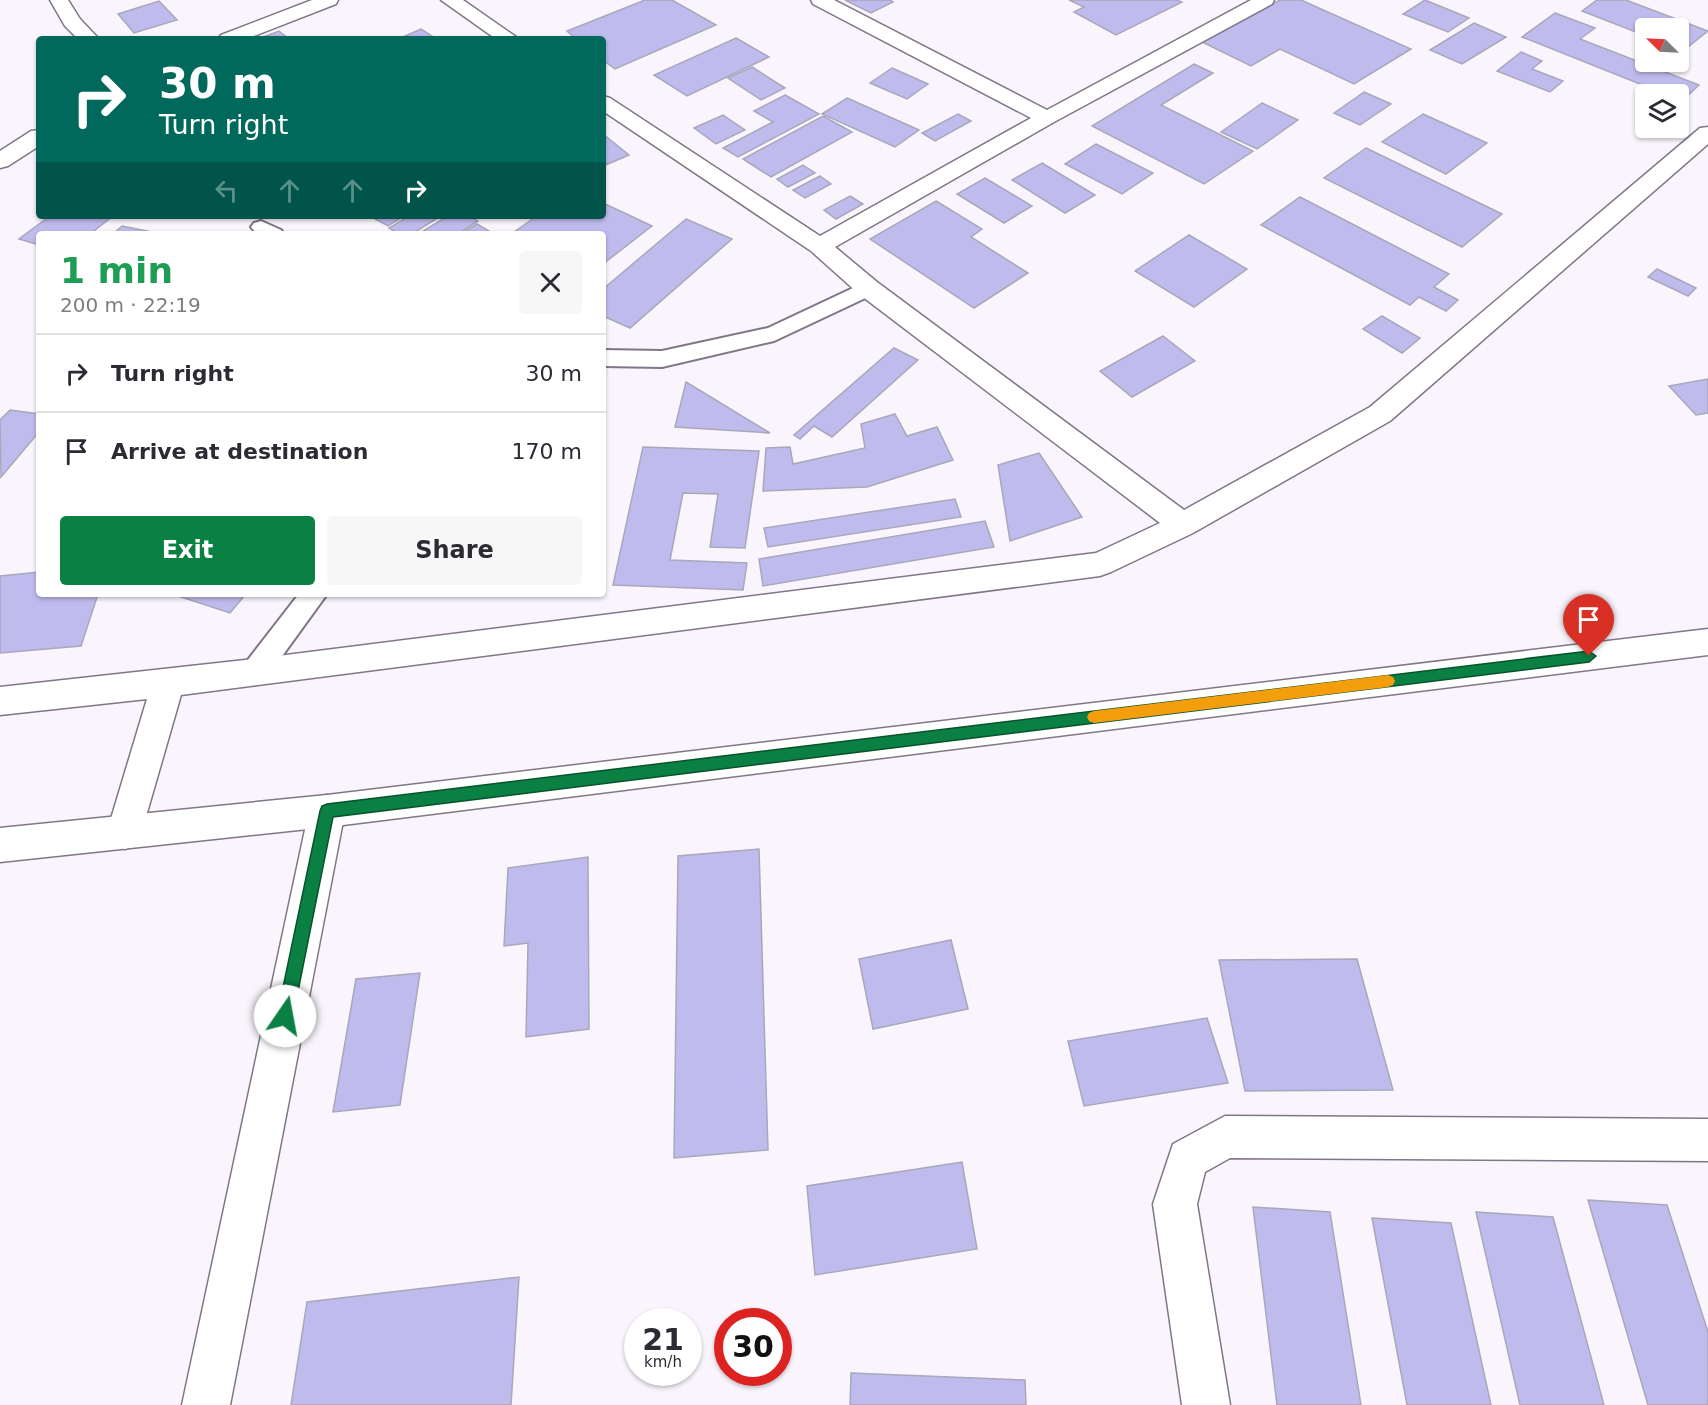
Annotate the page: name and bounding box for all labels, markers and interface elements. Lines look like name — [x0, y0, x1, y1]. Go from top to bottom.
north arrow — [1635, 18, 1689, 72]
map controls — [1635, 18, 1689, 138]
text: 30 m — [159, 59, 276, 108]
icon: right — [60, 60, 138, 138]
button: layers — [1635, 84, 1689, 138]
text: Turn right — [159, 109, 288, 140]
icon: left — [210, 174, 243, 207]
icon: ahead — [273, 174, 306, 207]
icon: ahead — [336, 174, 369, 207]
icon: right — [399, 174, 432, 207]
text: 1 min — [60, 250, 173, 291]
button: close — [519, 251, 582, 314]
text: 200 m · 22:19 — [60, 293, 201, 317]
icon: right — [60, 357, 93, 390]
text: Turn right — [111, 361, 234, 386]
text: 30 m — [526, 361, 582, 386]
icon: arrive — [60, 435, 93, 468]
text: Arrive at destination — [111, 439, 368, 464]
text: 170 m — [512, 439, 582, 464]
button: Exit — [60, 516, 315, 585]
button: Share — [327, 516, 582, 585]
pin — [1563, 594, 1614, 656]
icon: arrive — [1572, 603, 1605, 636]
position arrow — [253, 984, 317, 1048]
speed limit sign: 30 — [714, 1308, 792, 1386]
text: 21 — [642, 1322, 684, 1357]
text: km/h — [644, 1353, 682, 1371]

